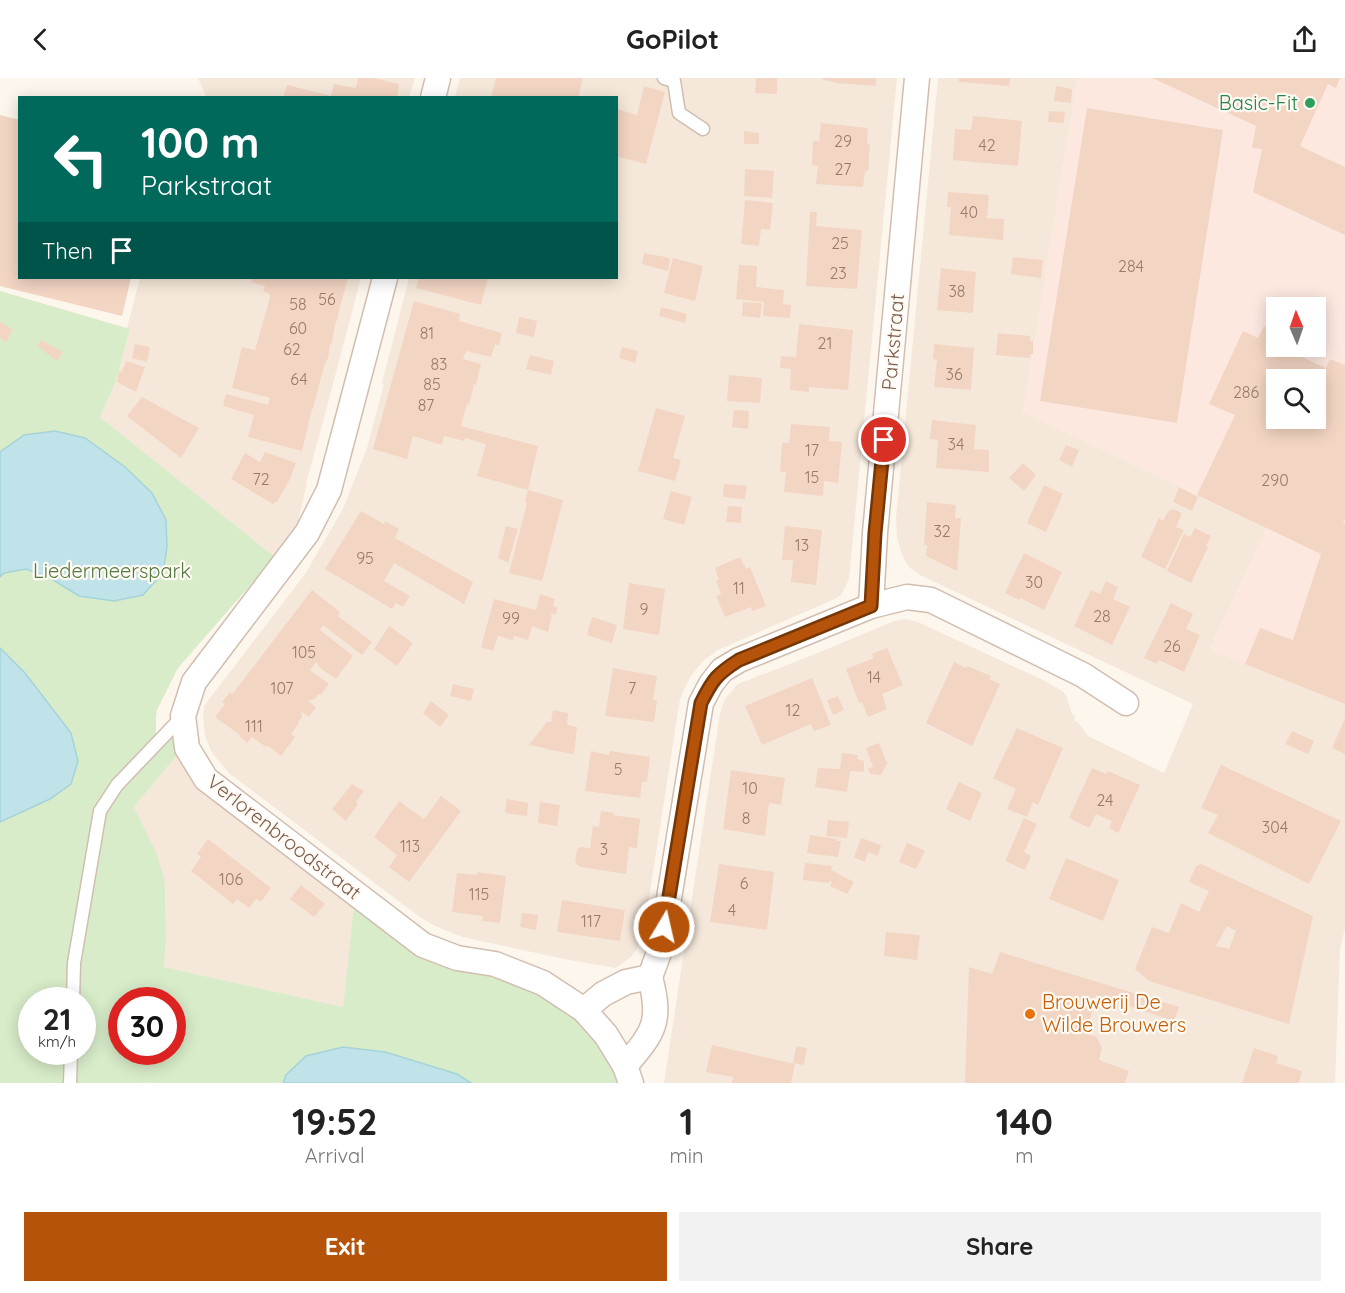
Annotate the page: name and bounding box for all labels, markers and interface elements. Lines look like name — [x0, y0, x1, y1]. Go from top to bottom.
text: GoPilot — [626, 22, 719, 56]
icon: back — [24, 23, 57, 56]
icon: share — [1288, 23, 1321, 56]
place label: Basic-Fit — [1219, 90, 1298, 115]
marker: Basic-Fit — [1303, 96, 1317, 110]
text: 100 m — [141, 116, 259, 169]
icon: left — [42, 120, 120, 198]
house number: 29 — [834, 131, 852, 151]
house number: 42 — [978, 135, 996, 155]
house number: 27 — [835, 159, 851, 179]
text: Parkstraat — [141, 168, 272, 202]
house number: 40 — [960, 202, 978, 222]
house number: 25 — [831, 233, 849, 253]
icon: arrive — [105, 234, 138, 267]
text: Then — [42, 237, 93, 265]
house number: 284 — [1118, 256, 1144, 276]
house number: 23 — [829, 263, 847, 283]
house number: 38 — [948, 281, 966, 301]
house number: 56 — [318, 289, 336, 309]
street label: Parkstraat — [876, 292, 909, 391]
house number: 58 — [289, 294, 307, 314]
north arrow — [1266, 297, 1326, 357]
map controls — [1266, 297, 1326, 429]
house number: 60 — [289, 318, 307, 338]
house number: 81 — [420, 323, 434, 343]
house number: 21 — [818, 333, 832, 353]
house number: 62 — [283, 339, 301, 359]
house number: 83 — [430, 354, 448, 374]
house number: 36 — [946, 364, 963, 384]
house number: 64 — [290, 369, 308, 389]
button: search — [1266, 369, 1326, 429]
house number: 85 — [423, 374, 441, 394]
house number: 286 — [1233, 382, 1259, 402]
house number: 87 — [418, 395, 434, 415]
pin — [858, 414, 909, 465]
icon: arrive — [867, 423, 900, 456]
house number: 34 — [948, 434, 964, 454]
house number: 17 — [805, 440, 819, 460]
house number: 15 — [805, 467, 819, 487]
house number: 72 — [252, 469, 270, 489]
house number: 290 — [1261, 470, 1289, 490]
house number: 32 — [933, 521, 951, 541]
house number: 13 — [795, 535, 809, 555]
house number: 95 — [356, 548, 374, 568]
park label: Liedermeerspark — [33, 558, 191, 583]
house number: 30 — [1025, 572, 1043, 592]
house number: 11 — [733, 578, 745, 598]
house number: 9 — [640, 599, 649, 619]
house number: 28 — [1093, 606, 1111, 626]
house number: 99 — [502, 608, 520, 628]
house number: 26 — [1163, 636, 1181, 656]
house number: 105 — [292, 642, 316, 662]
house number: 14 — [867, 667, 881, 687]
house number: 107 — [271, 678, 293, 698]
house number: 7 — [628, 678, 636, 698]
house number: 12 — [786, 700, 801, 720]
house number: 111 — [245, 716, 263, 736]
house number: 5 — [614, 759, 622, 779]
street label: Verlorenbroodstraat — [202, 769, 367, 905]
house number: 10 — [742, 778, 758, 798]
house number: 24 — [1096, 790, 1114, 810]
house number: 8 — [742, 808, 750, 828]
house number: 304 — [1262, 817, 1288, 837]
house number: 113 — [400, 836, 420, 856]
house number: 3 — [600, 839, 608, 859]
house number: 106 — [219, 869, 243, 889]
house number: 6 — [740, 873, 749, 893]
house number: 115 — [469, 884, 489, 904]
position arrow — [632, 895, 696, 959]
house number: 4 — [728, 900, 736, 920]
house number: 117 — [581, 911, 601, 931]
speed limit sign: 30 — [108, 987, 186, 1065]
place label: Brouwerij De Wilde Brouwers — [1042, 989, 1186, 1037]
text: 21 — [43, 1000, 71, 1038]
marker: Brouwerij De Wilde Brouwers — [1023, 1007, 1037, 1021]
text: km/h — [38, 1032, 76, 1051]
text: 19:52 — [292, 1099, 378, 1144]
text: 1 — [680, 1099, 694, 1144]
text: 140 — [996, 1099, 1053, 1144]
text: Arrival — [305, 1143, 365, 1168]
text: min — [670, 1143, 704, 1168]
text: m — [1015, 1143, 1033, 1168]
button: Exit — [24, 1212, 667, 1281]
button: Share — [679, 1212, 1321, 1281]

